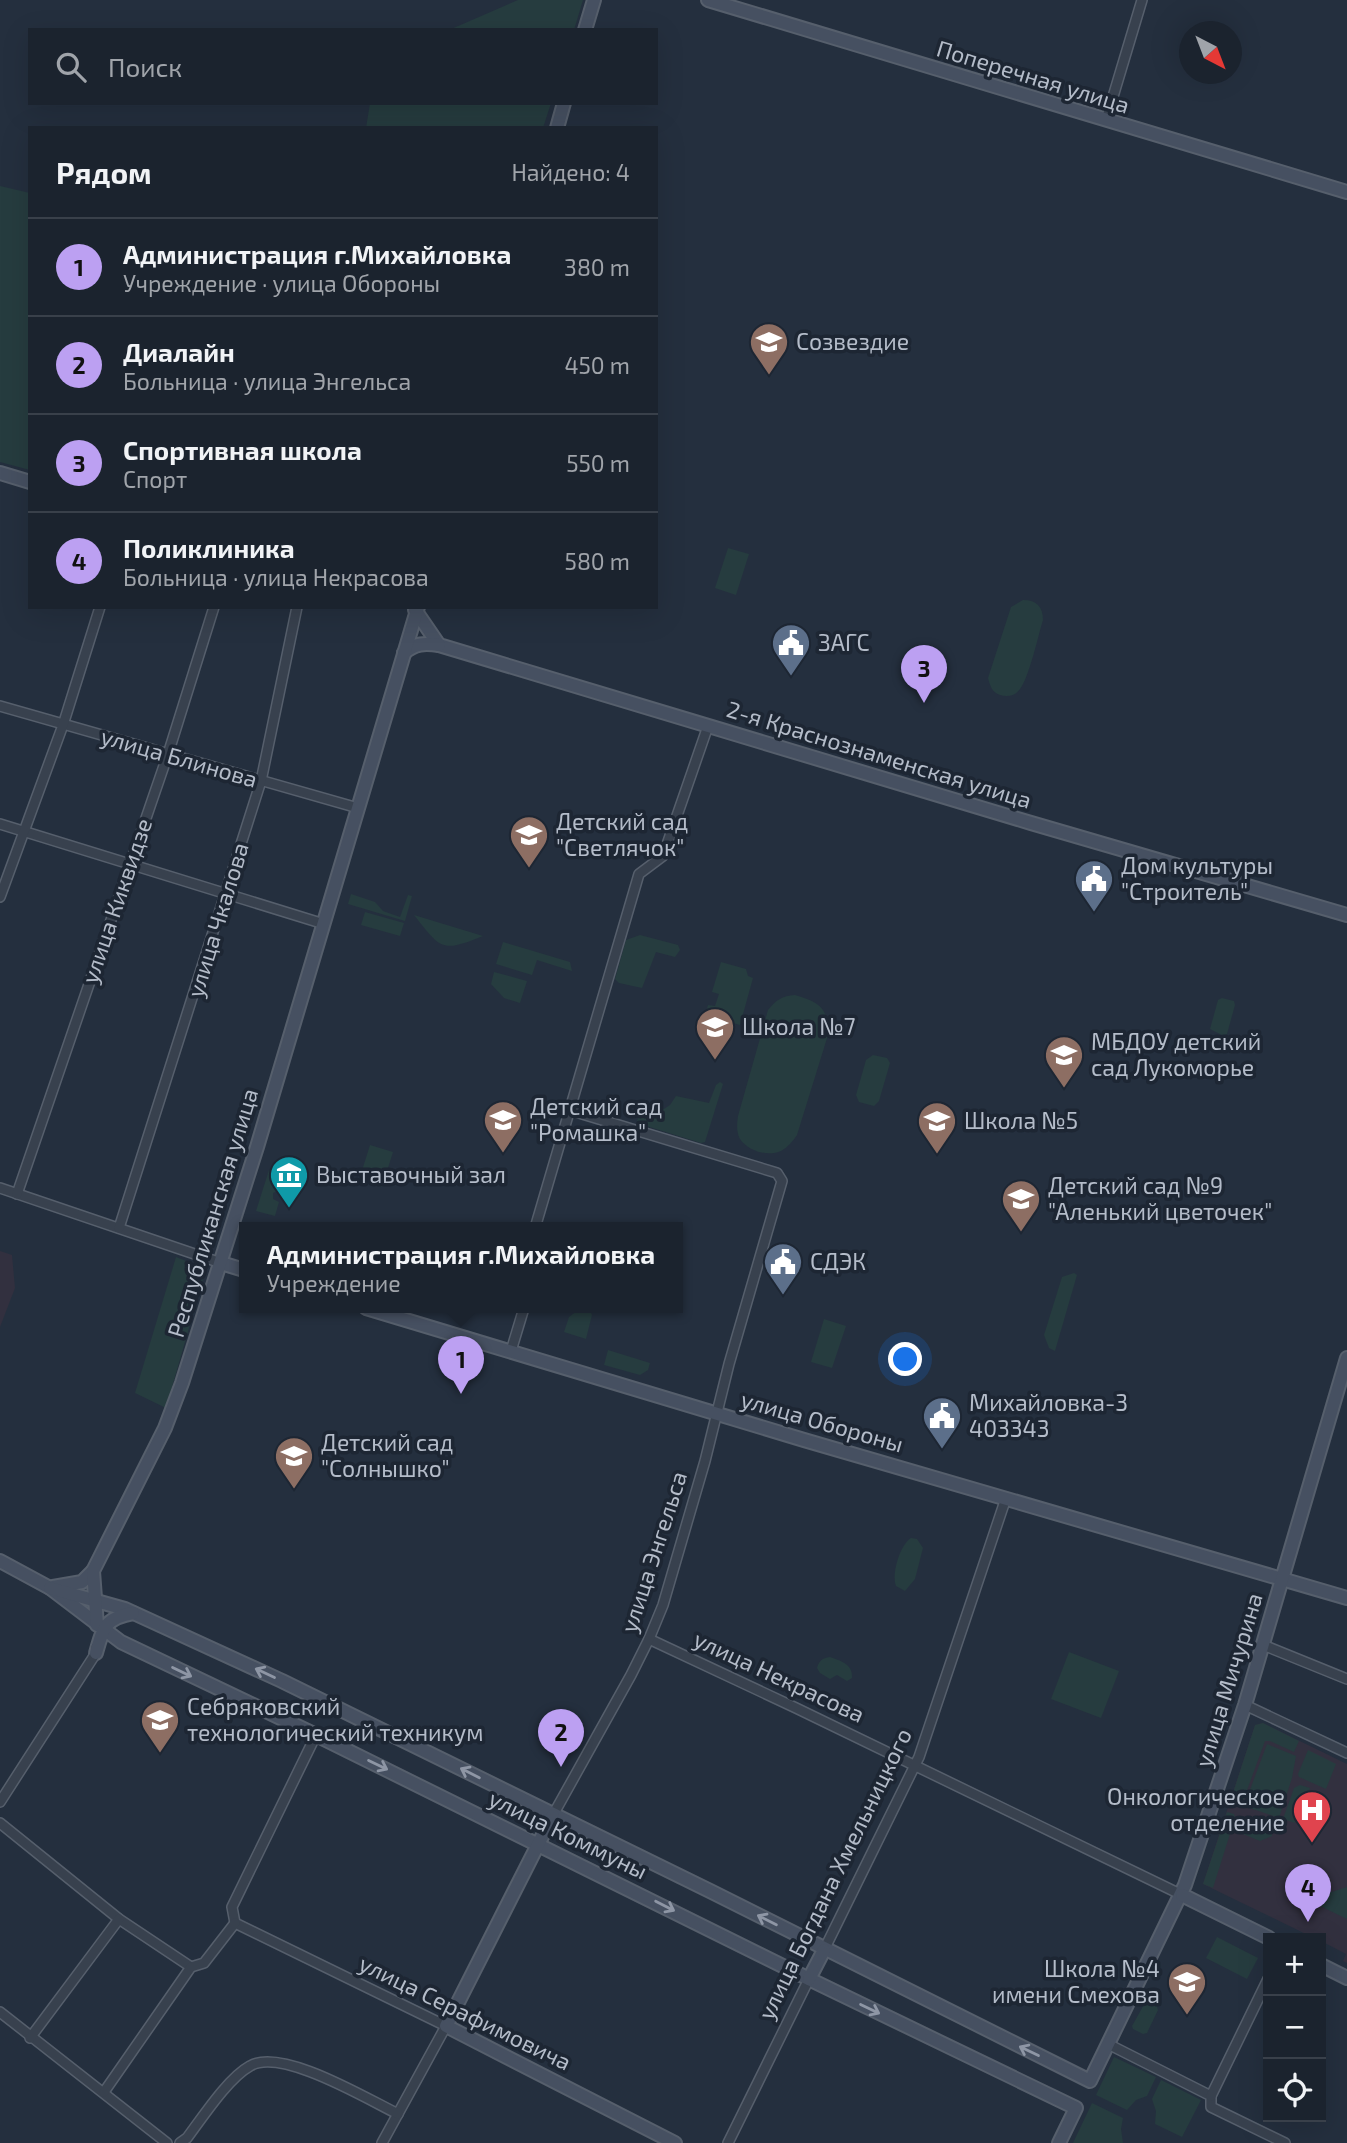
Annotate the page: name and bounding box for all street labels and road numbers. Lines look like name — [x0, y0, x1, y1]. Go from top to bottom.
street label: Поперечная улица — [933, 33, 1133, 120]
street label: 2-я Краснознаменская улица — [723, 694, 1035, 815]
street label: улица Блинова — [98, 721, 261, 794]
street label: улица Киквидзе — [75, 815, 158, 987]
street label: улица Чкалова — [180, 839, 255, 1001]
street label: Республиканская улица — [161, 1085, 264, 1341]
street label: улица Обороны — [738, 1384, 907, 1459]
street label: улица Энгельса — [614, 1468, 693, 1636]
street label: улица Мичурина — [1188, 1589, 1269, 1770]
street label: улица Некрасова — [689, 1624, 869, 1729]
street label: улица Богдана Хмельницкого — [751, 1723, 918, 2024]
street label: улица Коммуны — [484, 1784, 652, 1885]
street label: улица Серафимовича — [354, 1949, 576, 2077]

